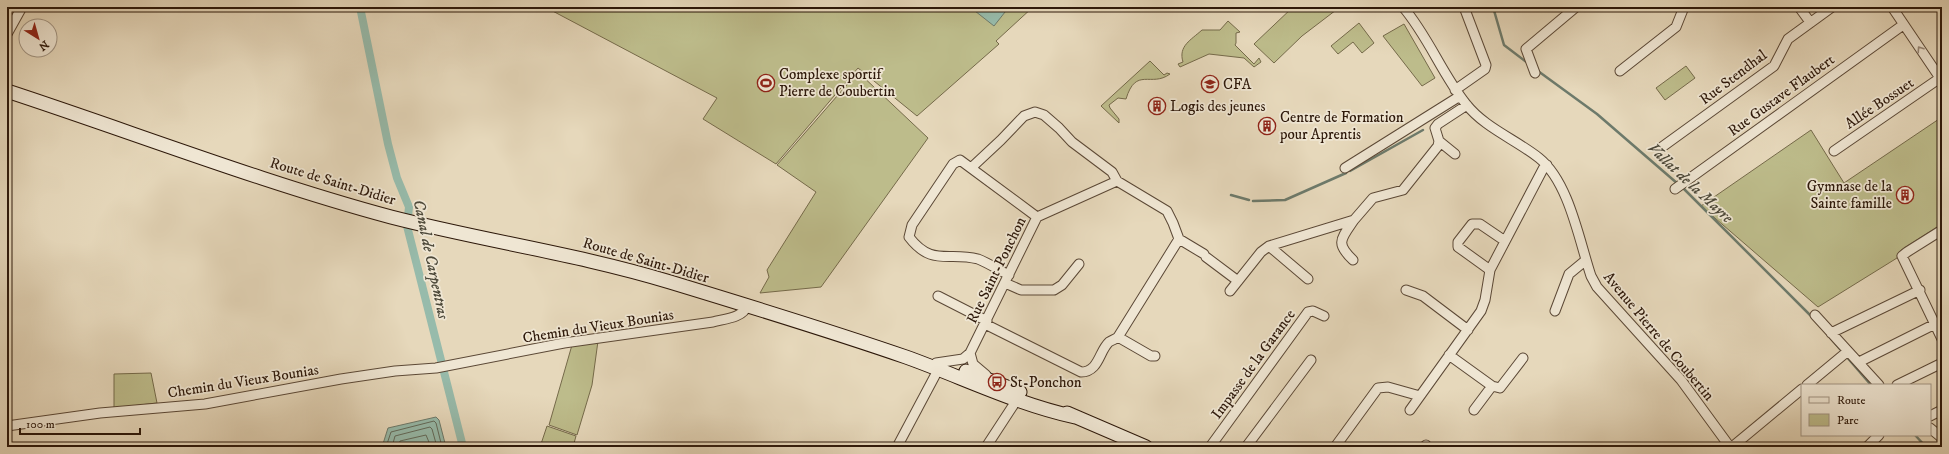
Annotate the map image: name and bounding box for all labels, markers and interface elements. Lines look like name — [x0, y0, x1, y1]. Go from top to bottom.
north arrow — [18, 18, 58, 58]
text: N — [36, 37, 51, 53]
street label: Rue Stendhal — [1696, 46, 1771, 109]
one-way arrow — [1917, 46, 1924, 53]
street label: Rue Gustave Flaubert — [1724, 50, 1839, 141]
place label: Complexe sportif Pierre de Coubertin — [779, 65, 895, 101]
sports icon: Complexe sportif Pierre de Coubertin — [756, 73, 776, 93]
street label: Allée Bossuet — [1841, 73, 1918, 133]
school or university icon: CFA — [1200, 74, 1220, 94]
place label: CFA — [1223, 75, 1252, 94]
building icon: Logis des jeunes — [1147, 96, 1167, 116]
place label: Logis des jeunes — [1170, 97, 1266, 116]
place label: Centre de Formation pour Aprentis — [1279, 108, 1404, 144]
building icon: Centre de Formation pour Aprentis — [1257, 116, 1277, 136]
water label: Vallat de la Mayre — [1644, 138, 1738, 228]
street label: Route de Saint-Didier — [268, 153, 398, 210]
place label: Gymnase de la Sainte famille — [1807, 177, 1893, 213]
building icon: Gymnase de la Sainte famille — [1895, 185, 1915, 205]
water label: Canal de Carpentras — [409, 198, 454, 322]
street label: Rue Saint-Ponchon — [962, 214, 1031, 327]
street label: Route de Saint-Didier — [580, 233, 712, 288]
street label: Avenue Pierre de Coubertin — [1599, 268, 1718, 405]
street label: Chemin du Vieux Bounias — [521, 305, 675, 348]
street label: Impasse de la Garance — [1207, 306, 1300, 423]
street label: Chemin du Vieux Bounias — [166, 360, 320, 403]
bus stop icon: St-Ponchon — [987, 372, 1007, 392]
place label: St-Ponchon — [1010, 373, 1082, 392]
legend — [1801, 384, 1931, 436]
text: Route — [1837, 393, 1865, 408]
scale bar — [20, 410, 140, 436]
text: Parc — [1837, 413, 1859, 428]
text: 100 m — [26, 417, 55, 432]

